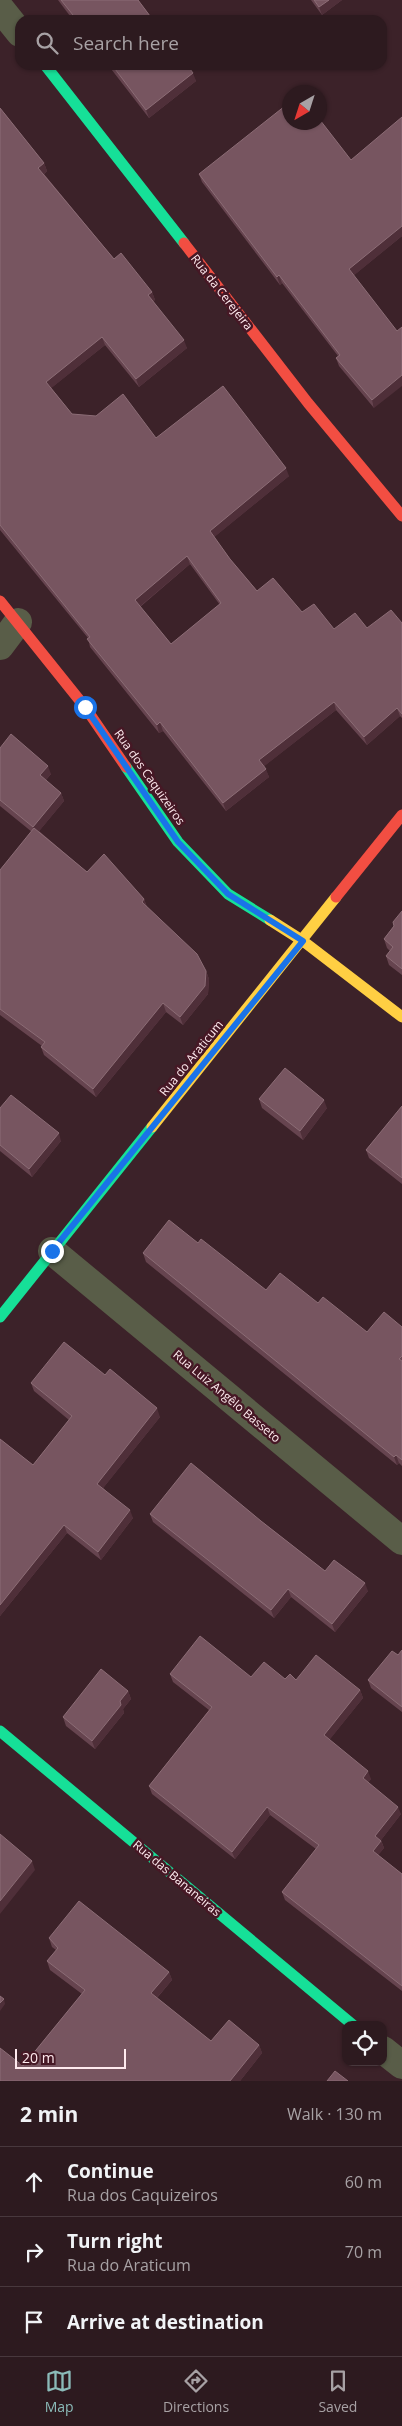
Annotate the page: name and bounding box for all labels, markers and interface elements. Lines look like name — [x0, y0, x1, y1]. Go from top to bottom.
search box — [15, 15, 387, 70]
icon: search — [33, 29, 61, 57]
text: Search here — [73, 30, 179, 56]
north arrow — [282, 85, 327, 130]
street label: Rua da Cerejeira — [187, 251, 257, 333]
route start — [74, 696, 97, 719]
street label: Rua dos Caquizeiros — [111, 726, 190, 828]
street label: Rua do Araticum — [155, 1017, 227, 1099]
route end — [41, 1240, 64, 1263]
street label: Rua Luiz Angêlo Basseto — [170, 1346, 284, 1446]
street label: Rua das Bananeiras — [129, 1836, 225, 1920]
map controls — [342, 2021, 387, 2066]
button: locate — [342, 2021, 387, 2066]
scale bar — [15, 2046, 126, 2069]
text: 20 m — [22, 2048, 55, 2067]
text: 2 min — [20, 2100, 78, 2128]
text: Walk · 130 m — [287, 2103, 382, 2125]
text: Continue — [67, 2158, 154, 2184]
icon: ahead — [20, 2168, 48, 2196]
text: 60 m — [345, 2171, 382, 2193]
text: Rua dos Caquizeiros — [67, 2184, 218, 2206]
text: Turn right — [67, 2228, 162, 2254]
icon: right — [20, 2238, 48, 2266]
text: 70 m — [345, 2241, 382, 2263]
text: Rua do Araticum — [67, 2254, 191, 2276]
icon: arrive — [20, 2308, 48, 2336]
text: Arrive at destination — [67, 2309, 264, 2335]
tab: Map — [45, 2367, 74, 2416]
tab: Directions — [163, 2367, 229, 2416]
tab: Saved — [318, 2367, 357, 2416]

